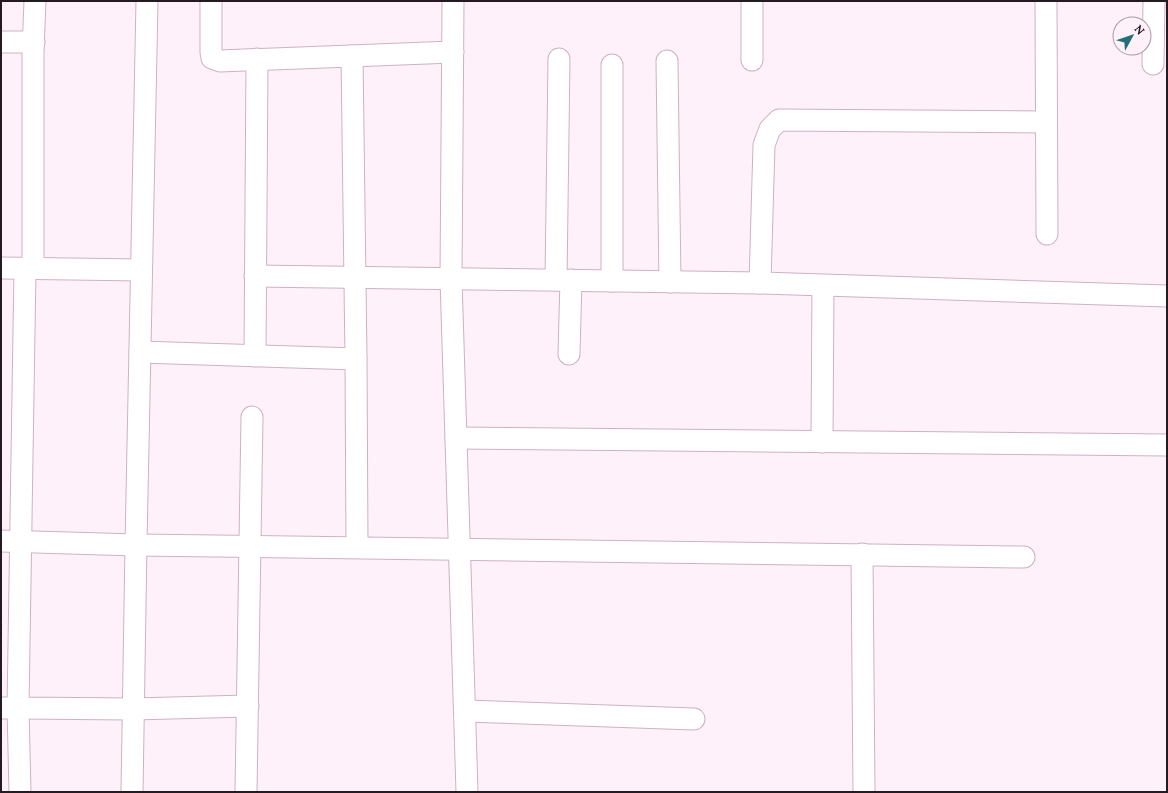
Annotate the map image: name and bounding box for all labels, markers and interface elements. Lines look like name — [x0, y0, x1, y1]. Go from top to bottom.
north arrow — [1112, 16, 1152, 56]
text: N — [1132, 22, 1148, 38]

